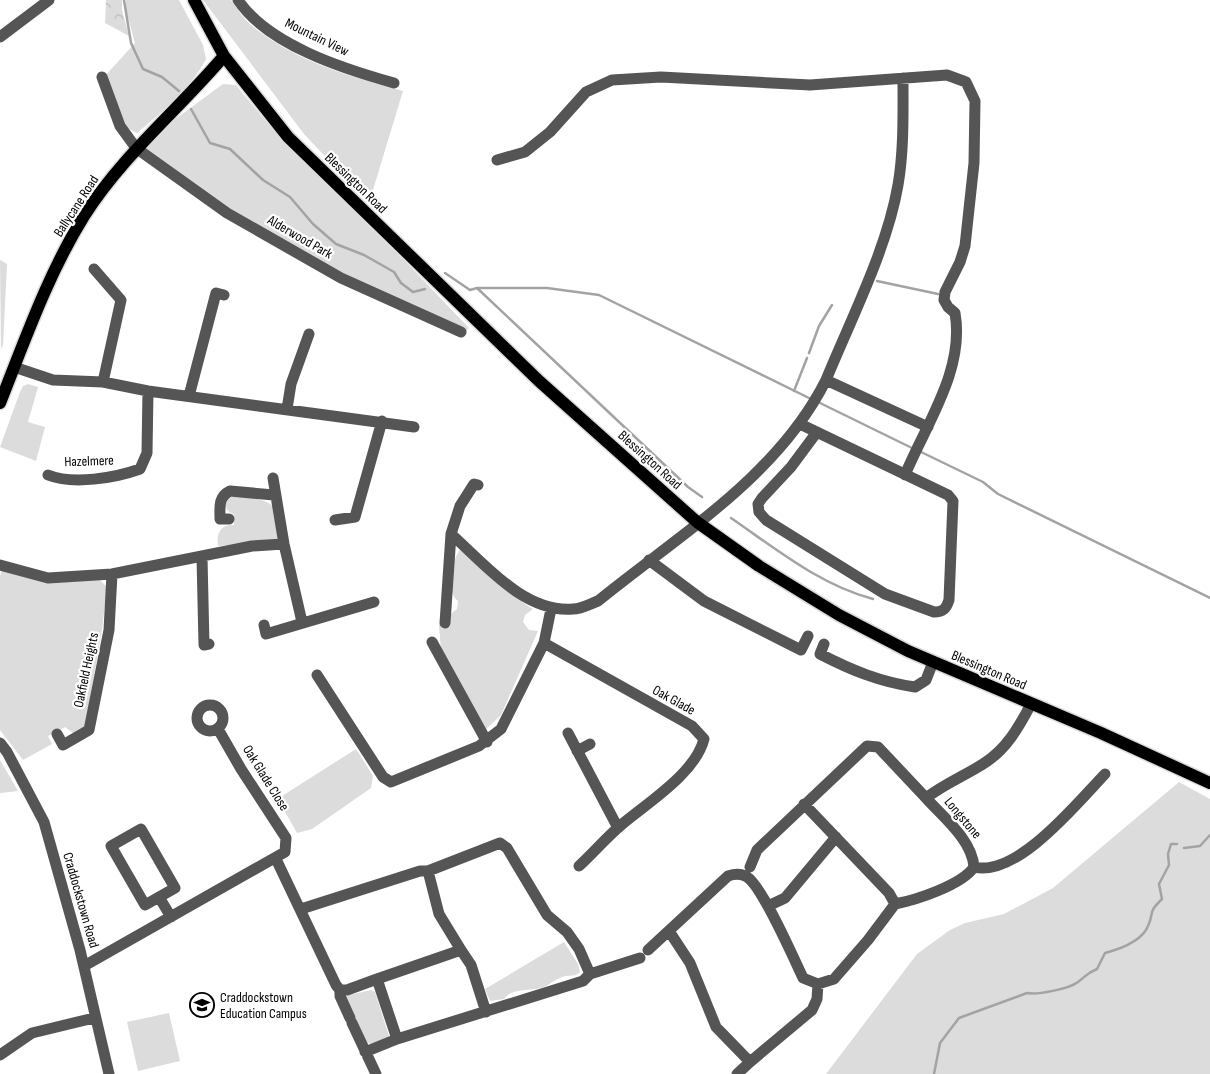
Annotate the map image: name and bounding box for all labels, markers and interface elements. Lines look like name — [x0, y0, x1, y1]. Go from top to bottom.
street label: Mountain View — [282, 14, 352, 60]
street label: Blessington Road — [321, 149, 391, 217]
street label: Ballycane Road — [50, 172, 102, 240]
street label: Alderwood Park — [264, 211, 336, 263]
street label: Blessington Road — [615, 427, 686, 493]
street label: Hazelmere — [64, 452, 114, 470]
street label: Oakfield Heights — [70, 631, 102, 709]
street label: Blessington Road — [949, 647, 1029, 694]
street label: Oak Glade — [650, 681, 698, 719]
street label: Oak Glade Close — [239, 742, 293, 814]
street label: Longstone — [941, 794, 985, 842]
street label: Craddockstown Road — [59, 850, 103, 950]
place label: Craddockstown Education Campus — [220, 989, 307, 1022]
school or university icon: Craddockstown Education Campus — [189, 992, 215, 1018]

